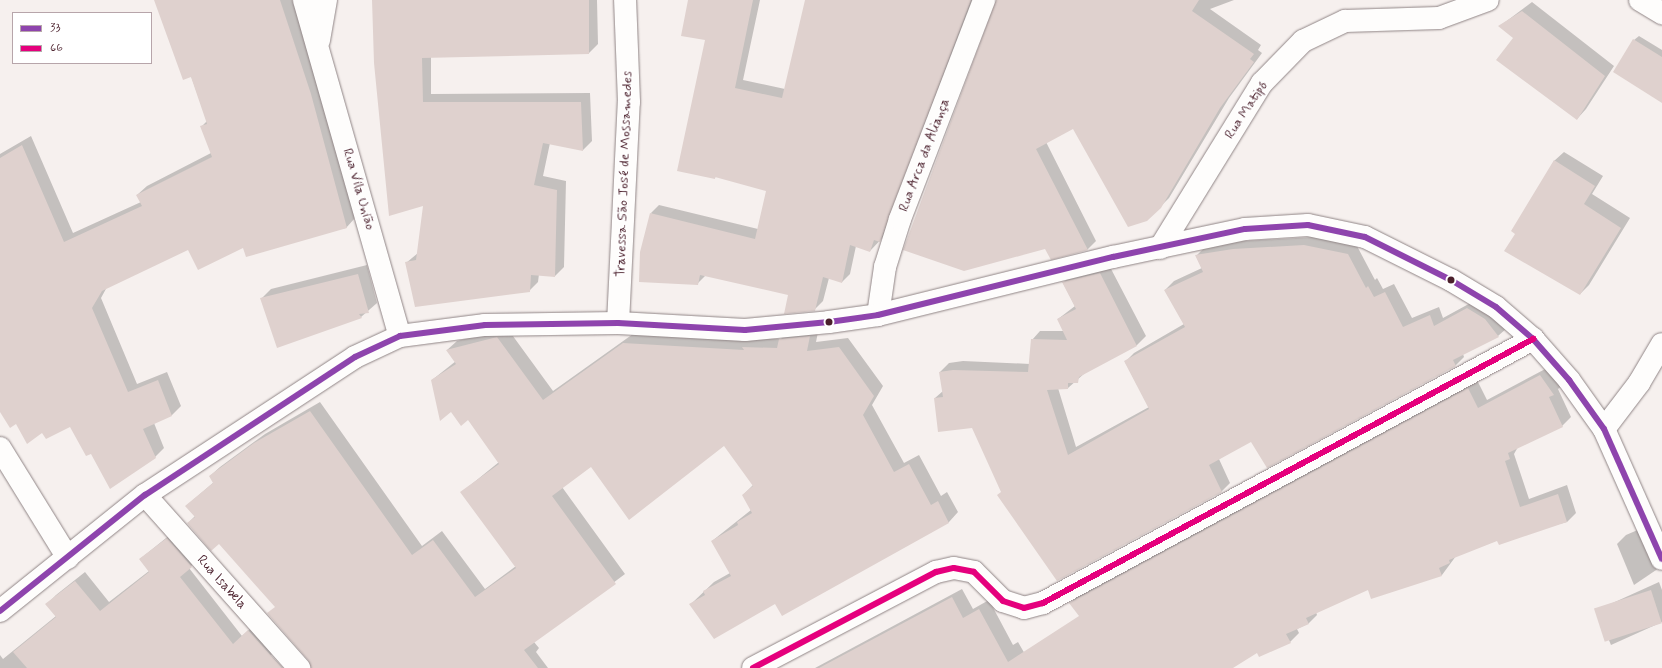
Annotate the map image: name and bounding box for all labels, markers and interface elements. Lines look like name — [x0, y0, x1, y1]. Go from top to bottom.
legend — [12, 12, 152, 64]
text: 33 — [50, 20, 61, 36]
text: 66 — [50, 40, 63, 56]
street label: Travessa São José de Mossamedes — [612, 73, 636, 275]
street label: Rua Matipó — [1221, 78, 1271, 142]
street label: Rua Arca da Aliança — [895, 97, 953, 213]
street label: Rua Vila União — [339, 146, 379, 232]
unlabelled marker — [1446, 275, 1456, 285]
unlabelled marker — [824, 317, 834, 327]
street label: Rua Isabela — [193, 551, 251, 613]

